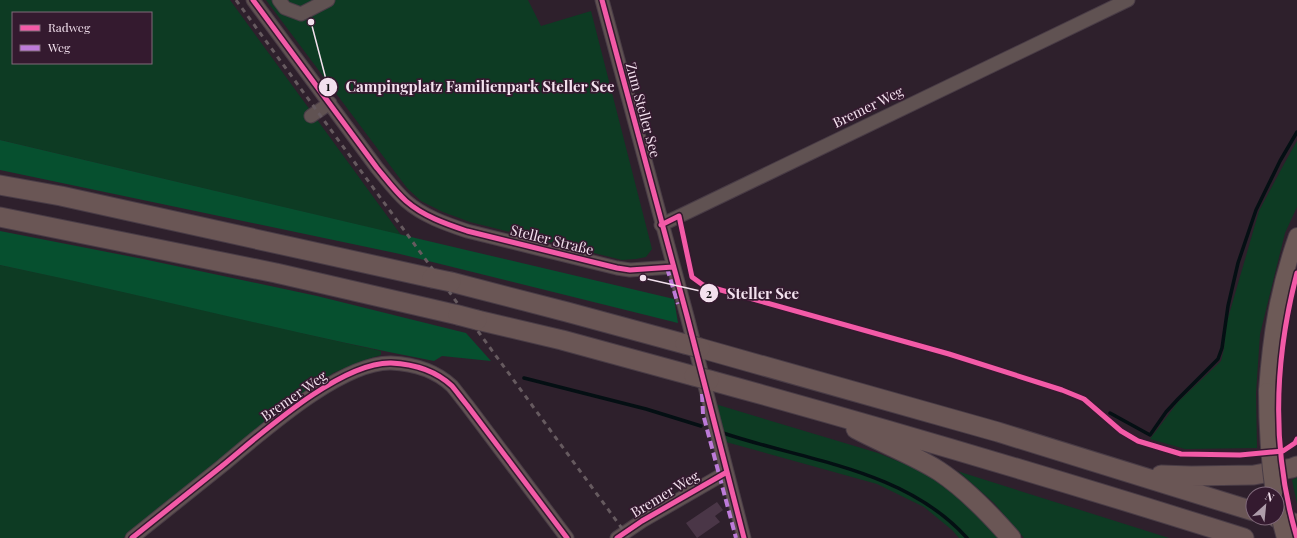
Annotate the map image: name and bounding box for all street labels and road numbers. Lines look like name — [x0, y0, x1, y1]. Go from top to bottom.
street label: Zum Steller See — [622, 60, 665, 160]
street label: Bremer Weg — [829, 81, 907, 132]
street label: Steller Straße — [509, 220, 596, 259]
street label: Bremer Weg — [257, 366, 331, 425]
street label: Bremer Weg — [627, 465, 703, 521]

